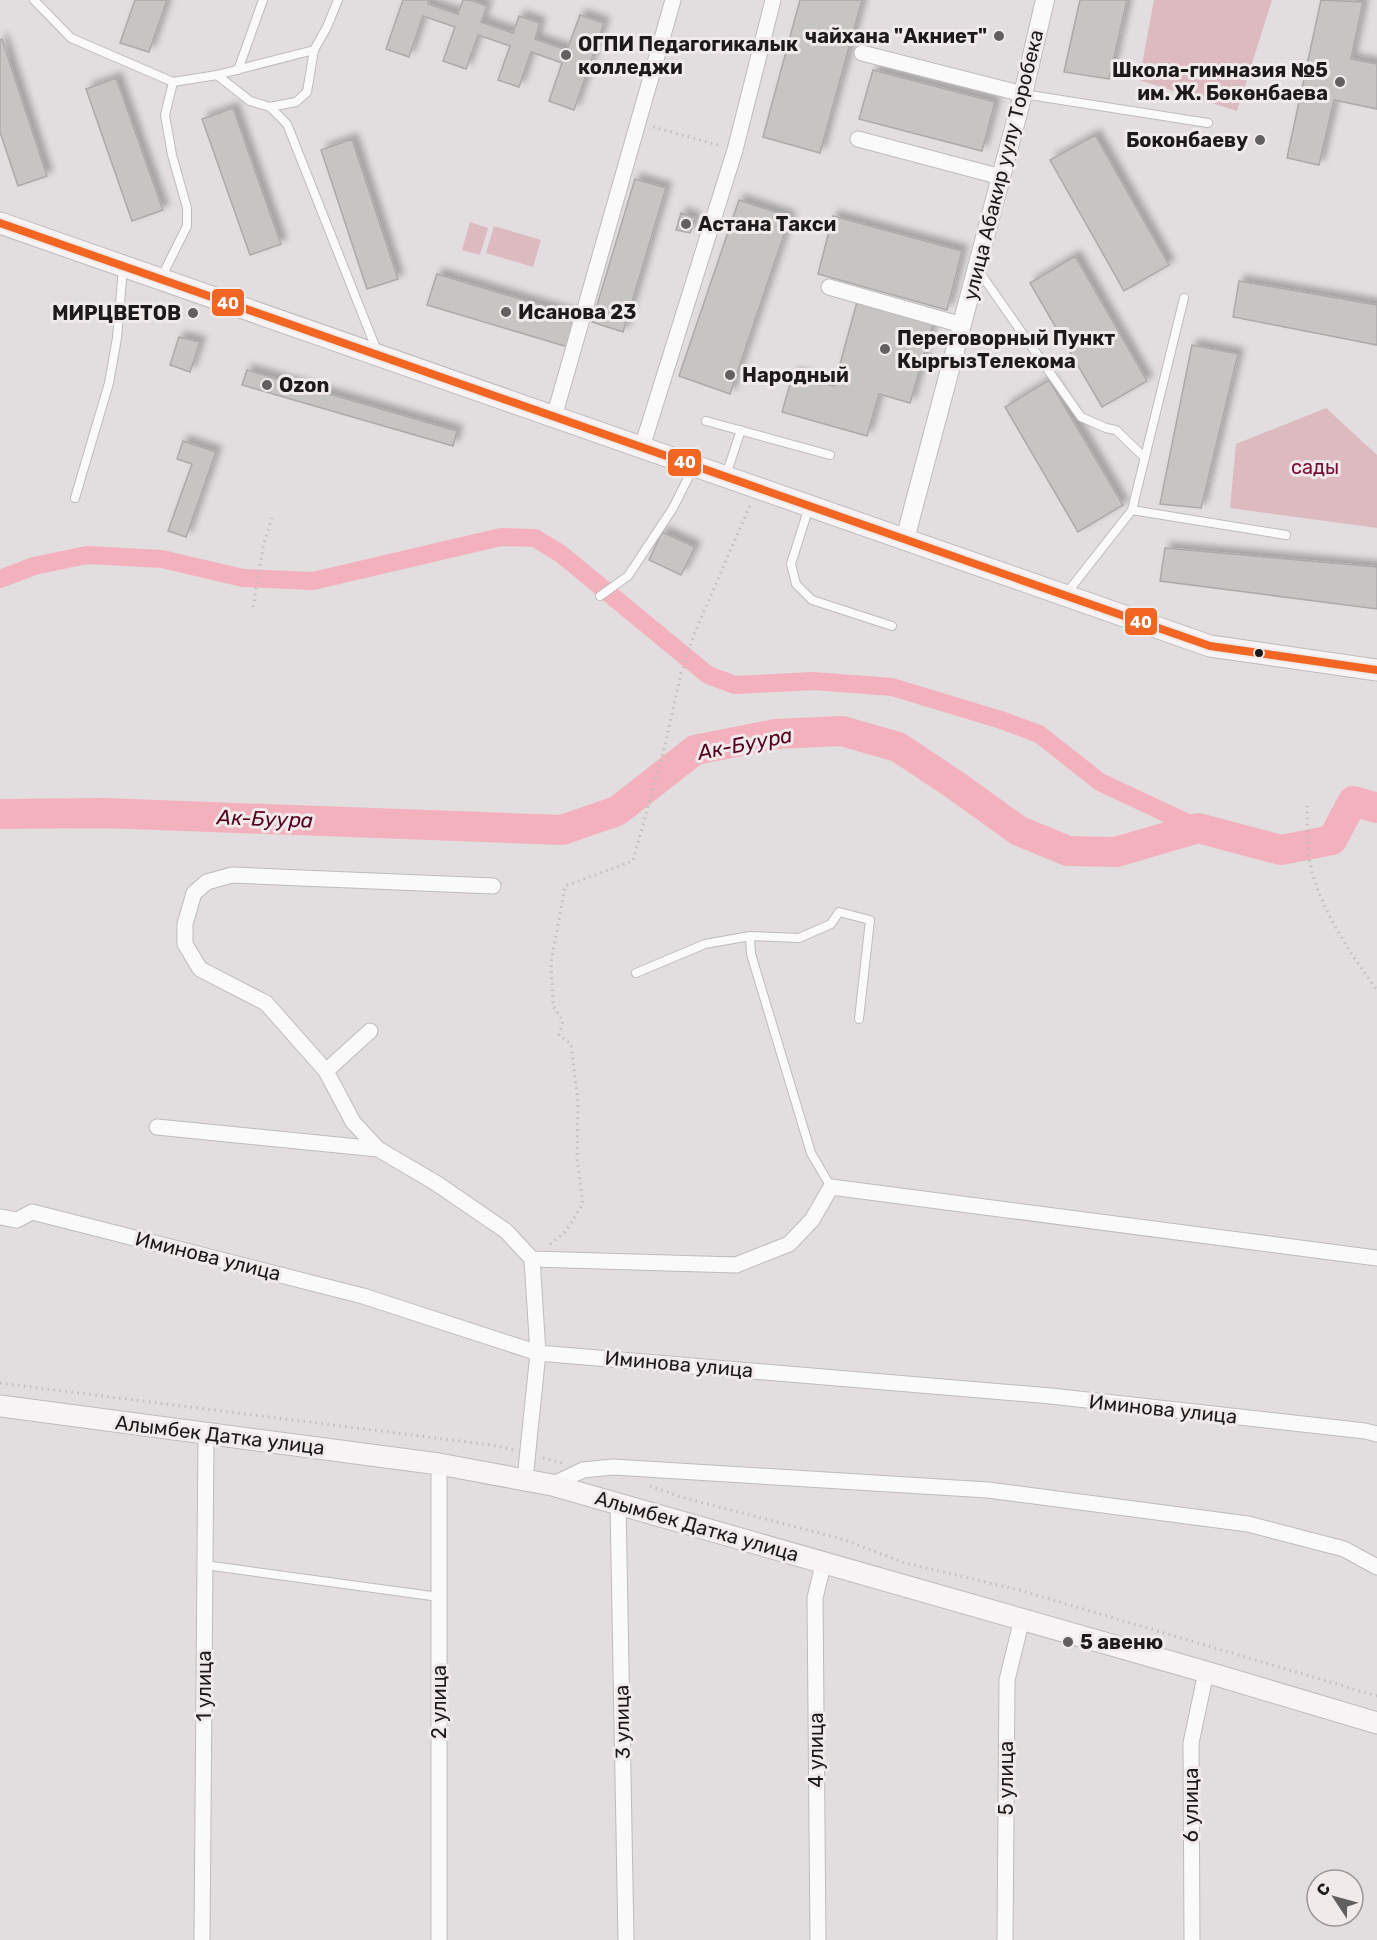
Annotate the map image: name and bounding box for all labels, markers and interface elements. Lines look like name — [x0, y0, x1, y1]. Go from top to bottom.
place label: чайхана "Акниет" — [805, 24, 987, 48]
street label: улица Абакир уулу Торобека — [958, 27, 1048, 303]
marker: чайхана "Акниет" — [992, 29, 1006, 43]
place label: ОГПИ Педагогикалык колледжи — [578, 32, 798, 79]
marker: ОГПИ Педагогикалык колледжи — [559, 48, 573, 62]
place label: Школа-гимназия №5 им. Ж. Бөкөнбаева — [1112, 58, 1328, 105]
marker: Школа-гимназия №5 им. Ж. Бөкөнбаева — [1333, 75, 1347, 89]
place label: Боконбаеву — [1126, 128, 1248, 152]
marker: Боконбаеву — [1253, 133, 1267, 147]
place label: Астана Такси — [698, 212, 836, 236]
marker: Астана Такси — [679, 217, 693, 231]
line badge: 40 — [211, 288, 245, 317]
text: 40 — [217, 294, 239, 313]
place label: Исанова 23 — [518, 300, 637, 324]
place label: МИРЦВЕТОВ — [52, 301, 181, 325]
marker: Исанова 23 — [499, 305, 513, 319]
marker: МИРЦВЕТОВ — [186, 306, 200, 320]
place label: Переговорный Пункт КыргызТелекома — [897, 326, 1115, 373]
marker: Переговорный Пункт КыргызТелекома — [878, 342, 892, 356]
place label: Народный — [742, 363, 849, 387]
marker: Народный — [723, 368, 737, 382]
place label: Ozon — [279, 373, 329, 397]
marker: Ozon — [260, 378, 274, 392]
line badge: 40 — [667, 448, 702, 477]
text: 40 — [674, 453, 696, 472]
park label: сады — [1291, 455, 1339, 479]
line badge: 40 — [1124, 607, 1158, 636]
text: 40 — [1130, 613, 1152, 632]
unlabelled marker — [1253, 647, 1265, 659]
water label: Ак-Буура — [694, 722, 794, 765]
water label: Ак-Буура — [216, 804, 313, 833]
street label: Иминова улица — [133, 1226, 283, 1286]
street label: Иминова улица — [604, 1346, 754, 1382]
street label: Иминова улица — [1088, 1389, 1238, 1429]
street label: Алымбек Датка улица — [114, 1410, 326, 1460]
street label: Алымбек Датка улица — [592, 1485, 802, 1567]
place label: 5 авеню — [1080, 1630, 1163, 1654]
marker: 5 авеню — [1061, 1635, 1075, 1649]
street label: 1 улица — [192, 1651, 216, 1721]
street label: 2 улица — [427, 1665, 451, 1739]
street label: 3 улица — [609, 1685, 635, 1759]
street label: 4 улица — [804, 1713, 828, 1787]
street label: 5 улица — [994, 1741, 1018, 1815]
street label: 6 улица — [1179, 1768, 1203, 1842]
north arrow — [1305, 1868, 1365, 1928]
text: С — [1312, 1879, 1334, 1900]

